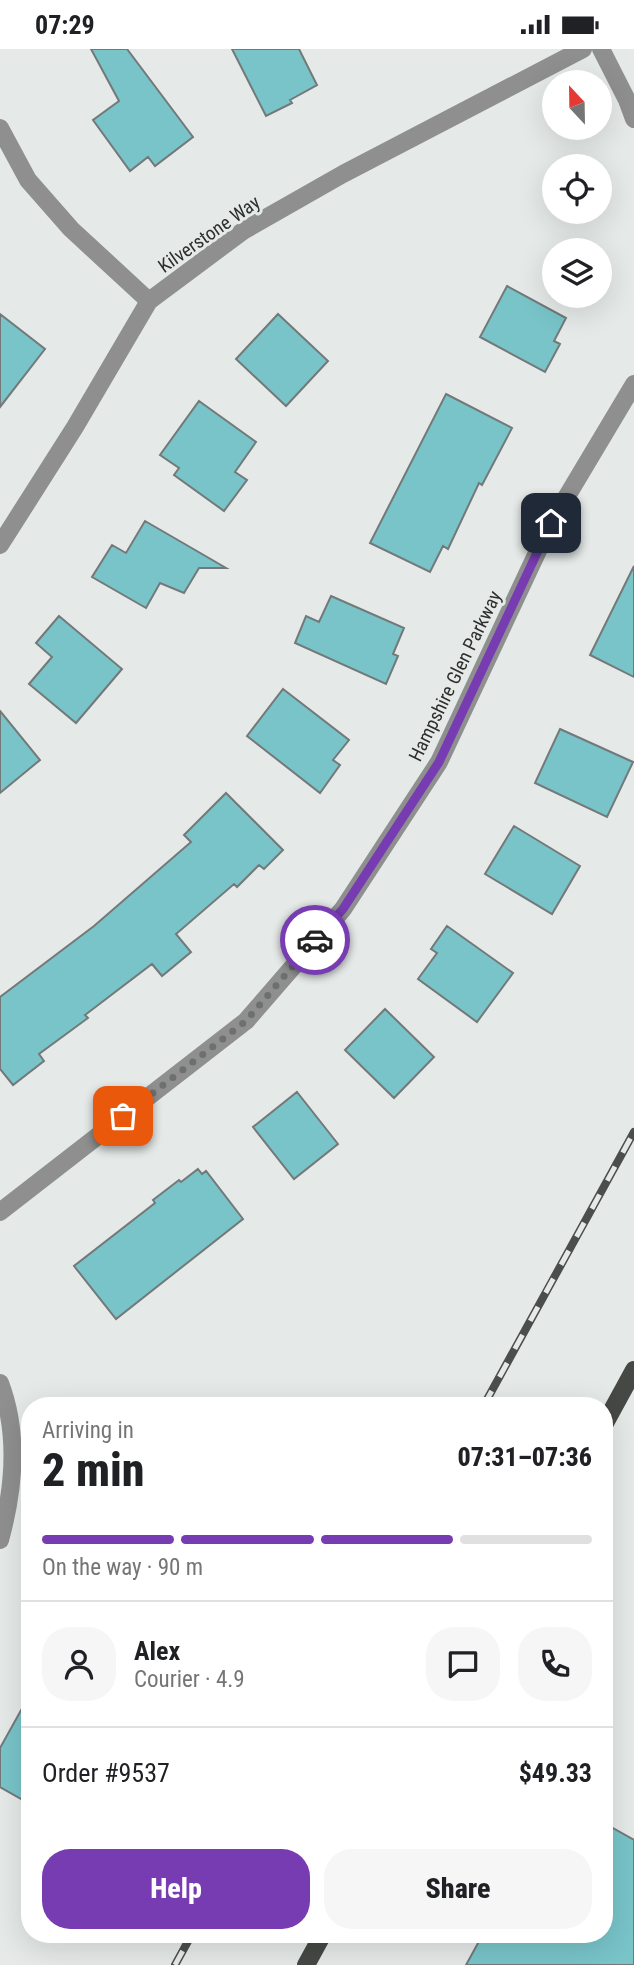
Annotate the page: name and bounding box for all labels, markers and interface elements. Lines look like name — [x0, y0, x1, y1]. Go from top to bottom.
text: 07:29 — [35, 10, 95, 40]
north arrow — [542, 70, 612, 140]
map controls — [542, 70, 612, 308]
button: locate — [542, 154, 612, 224]
street label: Kilverstone Way — [154, 190, 264, 278]
button: layers — [542, 238, 612, 308]
pin — [521, 493, 581, 553]
icon: home — [532, 504, 570, 542]
street label: Hampshire Glen Parkway — [404, 587, 506, 765]
courier — [280, 905, 350, 975]
icon: car — [296, 921, 334, 959]
pin — [93, 1086, 153, 1146]
icon: bag — [104, 1097, 142, 1135]
text: Arriving in — [42, 1417, 134, 1444]
text: 07:31–07:36 — [458, 1442, 592, 1472]
text: 2 min — [42, 1443, 145, 1497]
text: On the way · 90 m — [42, 1554, 203, 1581]
button: person — [42, 1627, 116, 1701]
button: chat — [426, 1627, 500, 1701]
button: phone — [518, 1627, 592, 1701]
text: Alex — [134, 1636, 180, 1666]
text: Courier · 4.9 — [134, 1666, 245, 1693]
text: Order #9537 — [42, 1758, 170, 1788]
text: $49.33 — [519, 1758, 592, 1788]
button: Help — [42, 1849, 310, 1929]
button: Share — [324, 1849, 592, 1929]

